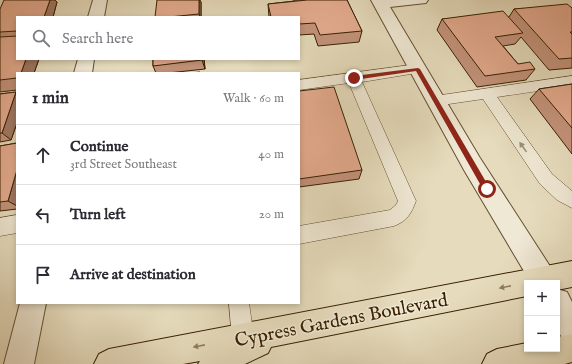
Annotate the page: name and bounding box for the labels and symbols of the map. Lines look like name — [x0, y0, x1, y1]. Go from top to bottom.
route end — [345, 69, 363, 87]
one-way arrow — [519, 142, 527, 153]
route start — [478, 180, 496, 198]
one-way arrow — [499, 284, 512, 290]
street label: Cypress Gardens Boulevard — [233, 288, 451, 353]
one-way arrow — [193, 344, 205, 350]

